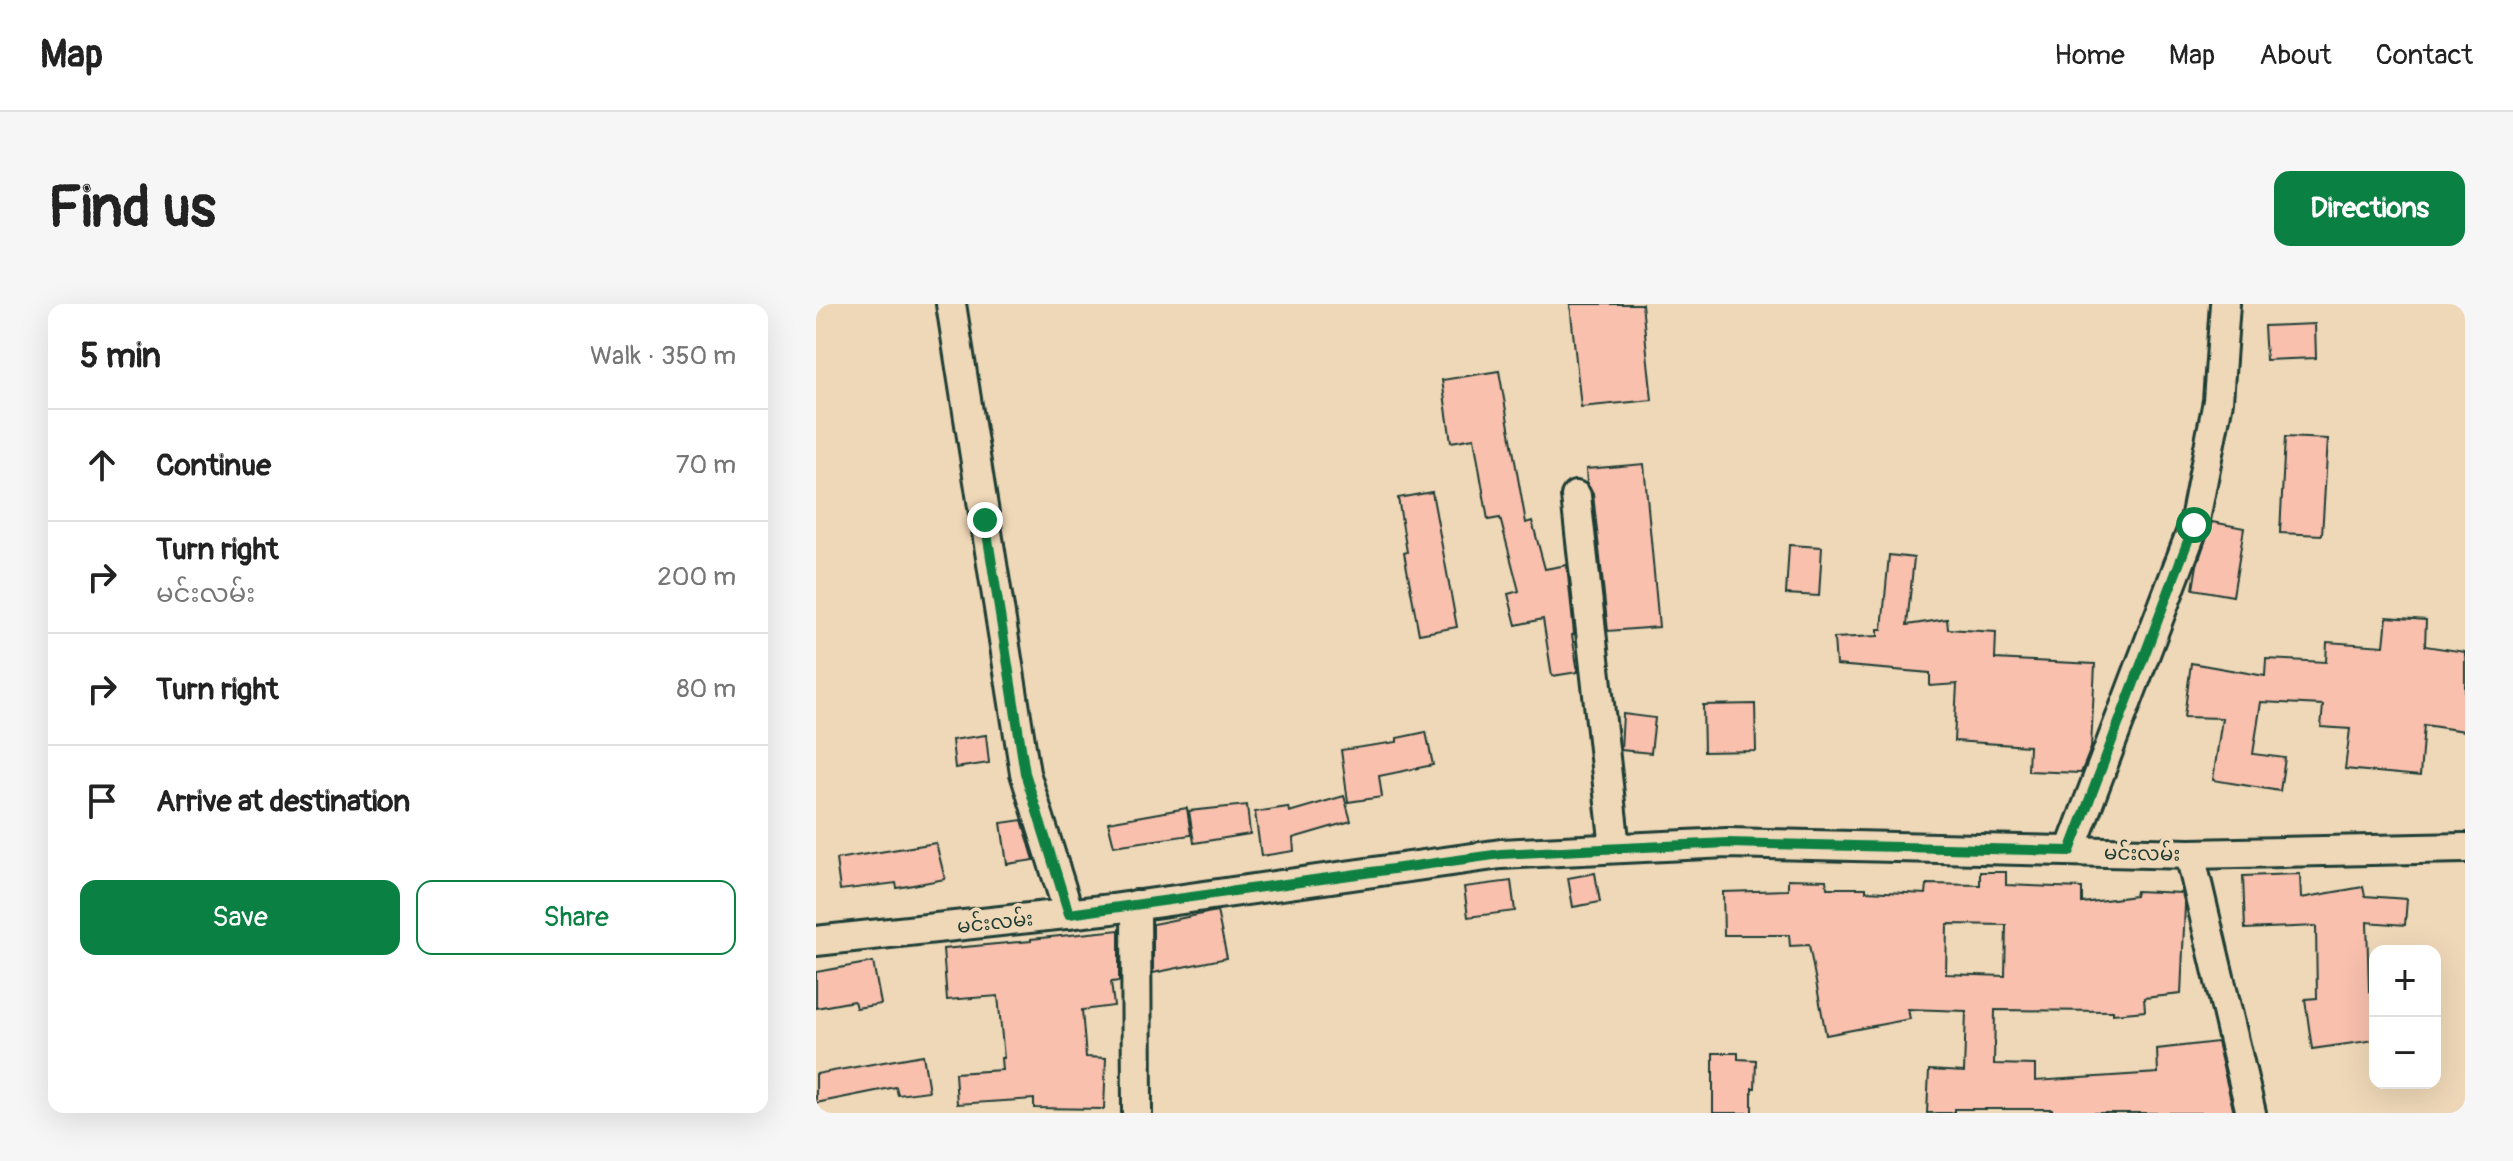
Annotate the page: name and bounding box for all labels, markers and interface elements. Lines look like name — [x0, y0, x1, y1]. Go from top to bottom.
text: Map — [40, 31, 103, 79]
text: Home — [2054, 38, 2125, 73]
text: Map — [2169, 38, 2215, 73]
text: About — [2259, 38, 2332, 73]
text: Contact — [2376, 38, 2473, 73]
button: Directions — [2274, 171, 2465, 246]
text: Find us — [48, 174, 216, 243]
text: 5 min — [80, 335, 161, 378]
text: Walk · 350 m — [590, 340, 736, 372]
icon: ahead — [80, 443, 124, 487]
text: Continue — [156, 447, 271, 484]
text: 70 m — [676, 449, 736, 481]
route end — [967, 502, 1003, 538]
route start — [2176, 507, 2212, 543]
text: Turn right — [156, 531, 279, 568]
icon: right — [80, 555, 124, 599]
text: 200 m — [657, 561, 736, 593]
text: မင်းလမ်း — [156, 578, 255, 610]
icon: right — [80, 667, 124, 711]
text: Turn right — [156, 671, 279, 708]
text: 80 m — [676, 673, 736, 705]
icon: arrive — [80, 779, 124, 823]
text: Arrive at destination — [156, 783, 410, 820]
street label: မင်းလမ်း — [2104, 838, 2180, 867]
button: Save — [80, 880, 400, 955]
button: Share — [416, 880, 736, 955]
street label: မင်းလမ်း — [956, 904, 1034, 939]
map controls — [2369, 945, 2441, 1089]
button: + — [2369, 945, 2441, 1017]
button: − — [2369, 1017, 2441, 1089]

